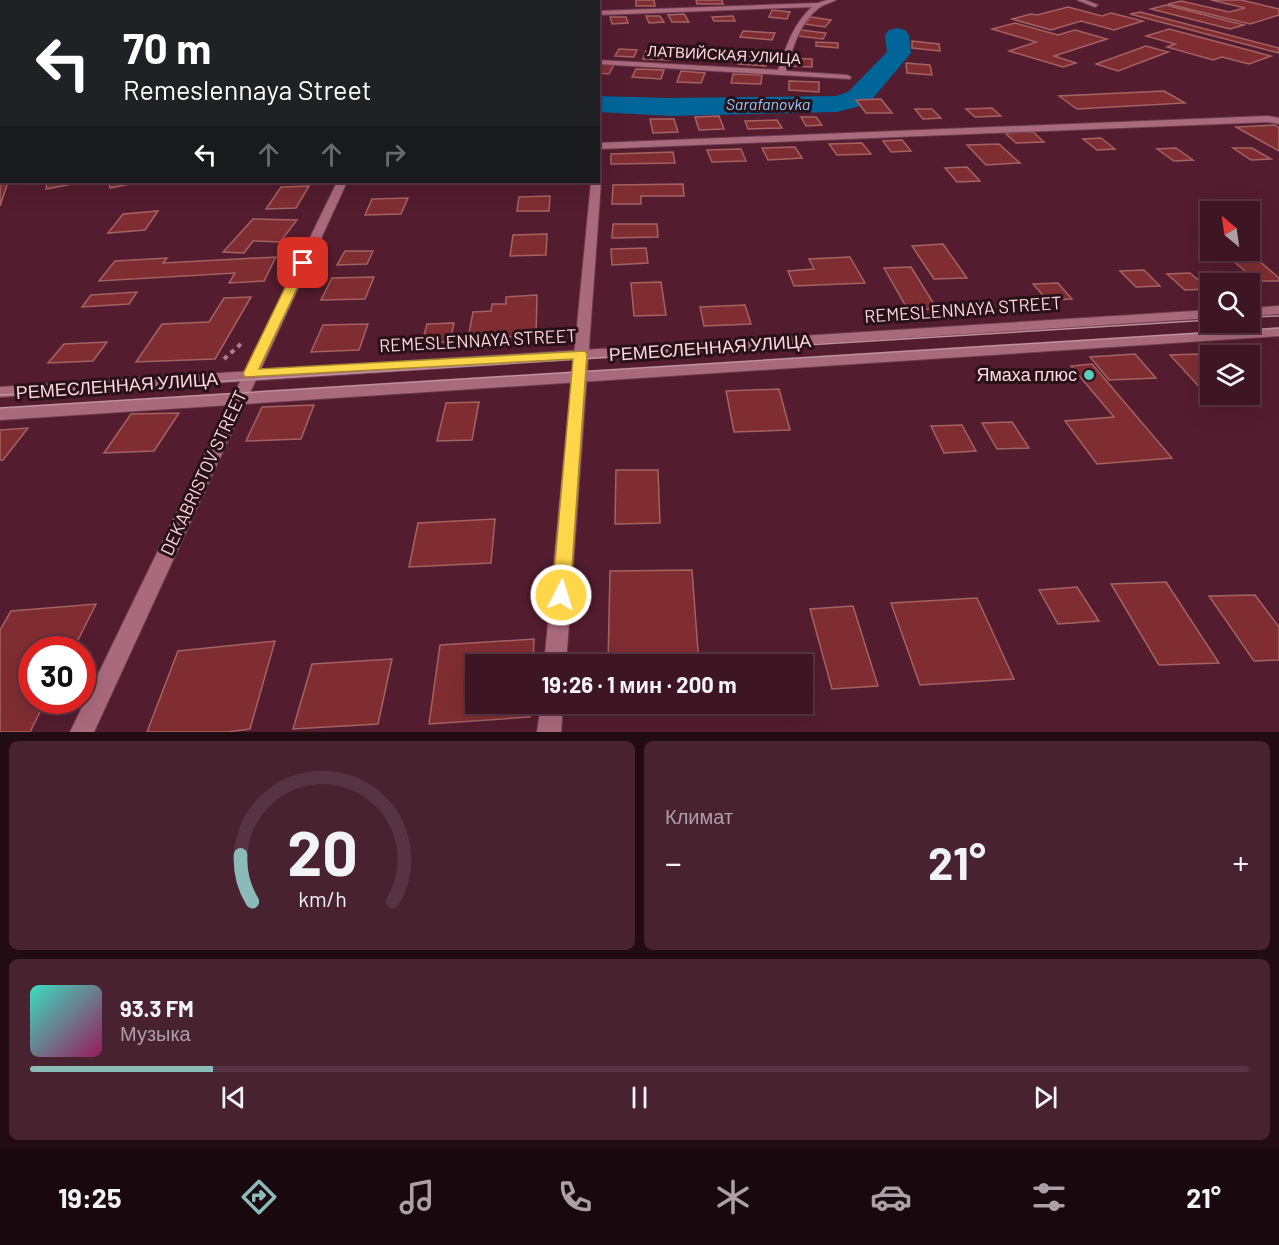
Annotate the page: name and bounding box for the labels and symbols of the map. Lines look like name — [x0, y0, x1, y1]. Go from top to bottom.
street label: ЛАТВИЙСКАЯ УЛИЦА — [647, 41, 801, 67]
water label: Sarafanovka — [726, 94, 810, 113]
north arrow — [1200, 201, 1260, 261]
pin — [277, 237, 328, 288]
street label: REMESLENNAYA STREET — [864, 291, 1062, 327]
street label: REMESLENNAYA STREET — [379, 324, 577, 356]
street label: РЕМЕСЛЕННАЯ УЛИЦА — [608, 329, 812, 365]
place label: Ямаха плюс — [976, 363, 1077, 385]
street label: РЕМЕСЛЕННАЯ УЛИЦА — [15, 367, 219, 403]
marker: Ямаха плюс — [1082, 368, 1096, 382]
street label: DEKABRISTOV STREET — [155, 387, 251, 559]
position arrow — [529, 563, 593, 627]
speed limit sign: 30 — [18, 636, 96, 714]

